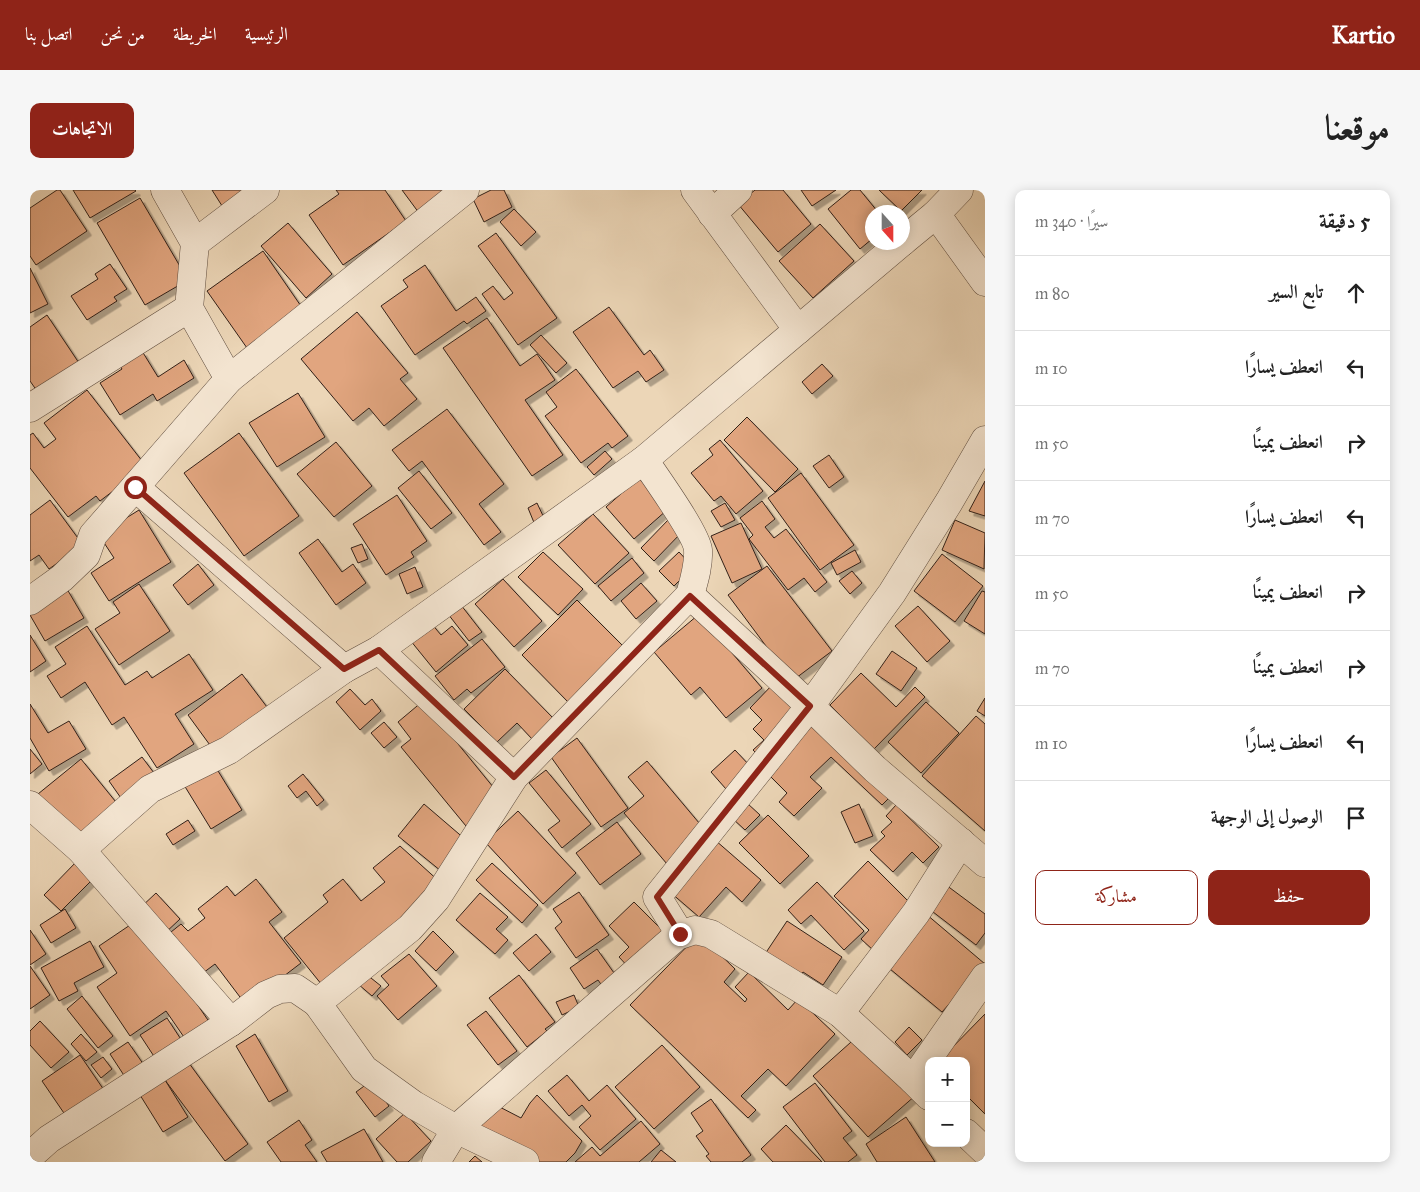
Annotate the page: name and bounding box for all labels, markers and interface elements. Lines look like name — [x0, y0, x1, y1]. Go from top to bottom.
text: Kartio — [1332, 20, 1395, 50]
text: اتصل بنا — [25, 23, 72, 45]
text: من نحن — [100, 23, 145, 45]
text: الخريطة — [173, 23, 217, 45]
text: الرئيسية — [245, 23, 288, 45]
button: الاتجاهات — [30, 103, 134, 158]
text: موقعنا — [1325, 106, 1390, 149]
north arrow — [865, 205, 910, 250]
text: 5 دقيقة — [1319, 208, 1370, 234]
text: سيرًا · 340 m — [1035, 212, 1108, 231]
icon: ahead — [1342, 279, 1370, 307]
text: تابع السير — [1269, 280, 1323, 303]
text: 80 m — [1035, 284, 1070, 303]
icon: left — [1342, 354, 1370, 382]
text: انعطف يسارًا — [1245, 355, 1323, 378]
text: 10 m — [1035, 359, 1067, 378]
icon: right — [1342, 429, 1370, 457]
text: انعطف يمينًا — [1253, 430, 1323, 453]
text: 50 m — [1035, 434, 1069, 453]
route start — [124, 476, 147, 499]
icon: left — [1342, 504, 1370, 532]
text: انعطف يسارًا — [1245, 505, 1323, 528]
text: 70 m — [1035, 509, 1070, 528]
icon: right — [1342, 579, 1370, 607]
text: انعطف يمينًا — [1253, 580, 1323, 603]
text: 50 m — [1035, 584, 1069, 603]
icon: right — [1342, 654, 1370, 682]
text: انعطف يمينًا — [1253, 655, 1323, 678]
text: 70 m — [1035, 659, 1070, 678]
icon: left — [1342, 729, 1370, 757]
text: انعطف يسارًا — [1245, 730, 1323, 753]
text: 10 m — [1035, 734, 1067, 753]
icon: arrive — [1342, 804, 1370, 832]
text: الوصول إلى الوجهة — [1211, 805, 1323, 828]
button: مشاركة — [1035, 870, 1198, 925]
button: حفظ — [1208, 870, 1370, 925]
route end — [669, 923, 692, 946]
map controls — [925, 1057, 970, 1147]
button: + — [925, 1057, 970, 1102]
button: − — [925, 1102, 970, 1147]

